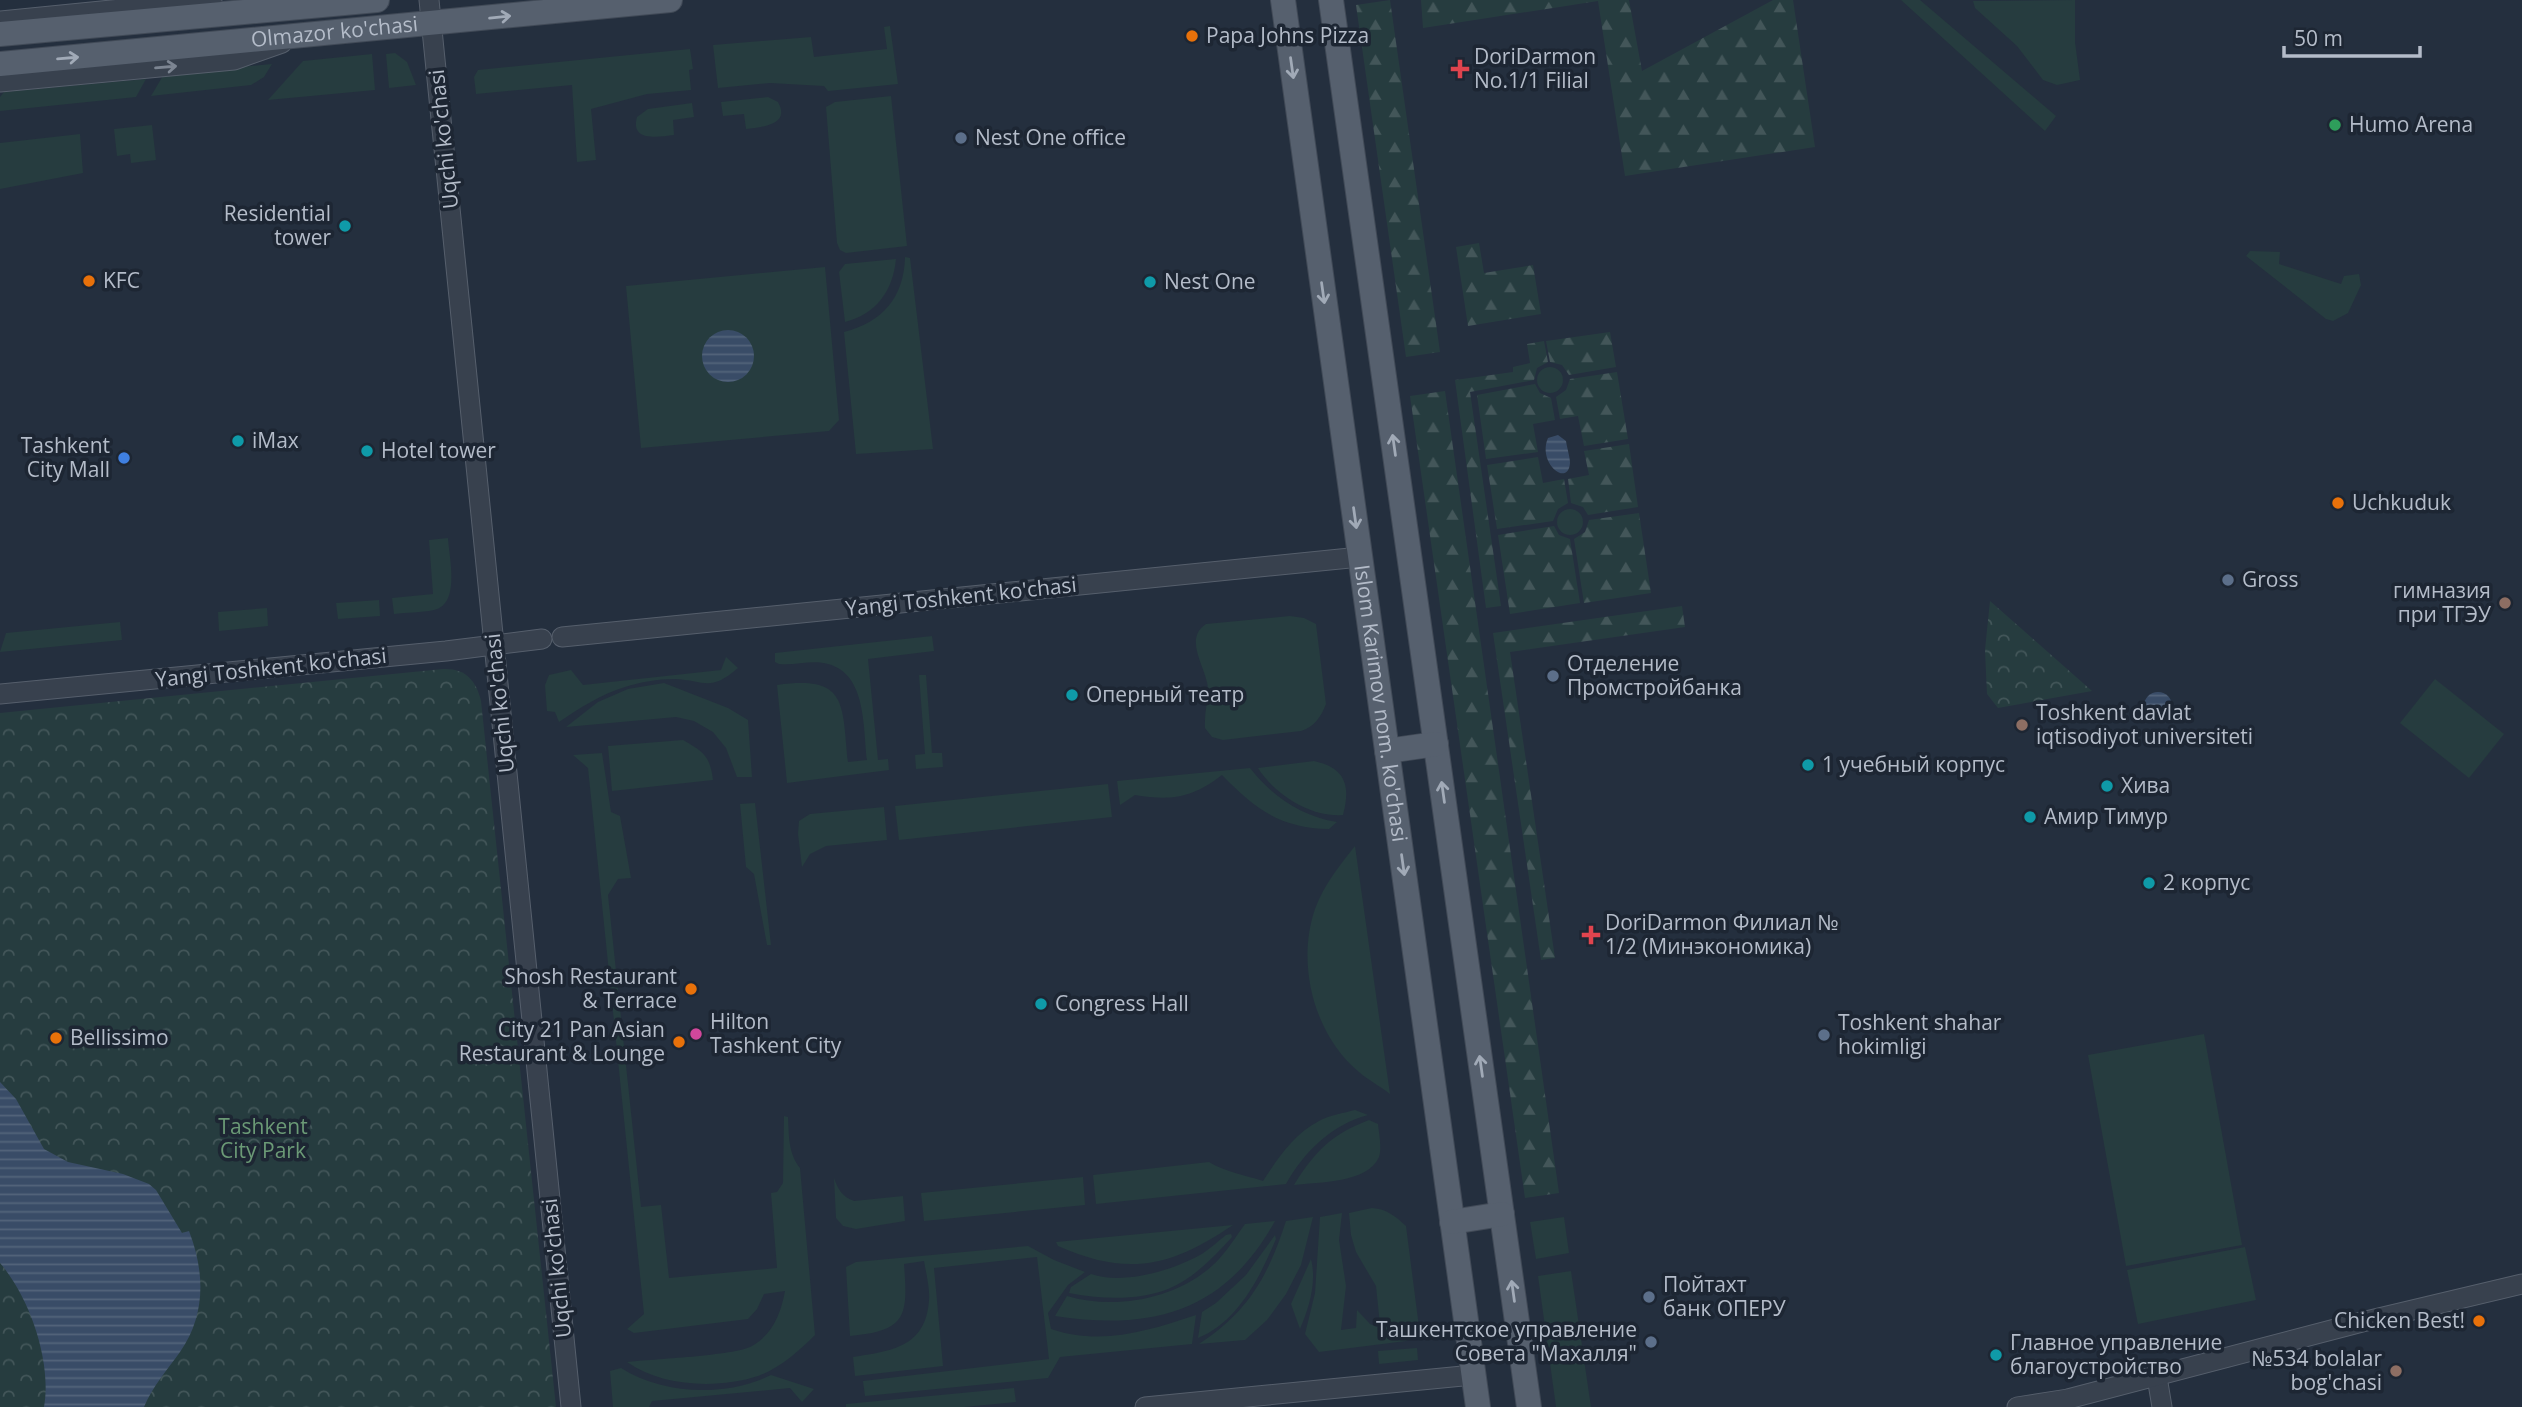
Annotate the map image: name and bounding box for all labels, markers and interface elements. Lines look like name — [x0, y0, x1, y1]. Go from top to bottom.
street label: Olmazor ko'chasi — [250, 9, 419, 53]
one-way arrow — [488, 10, 511, 23]
scale bar — [2284, 14, 2420, 58]
place label: Papa Johns Pizza — [1206, 21, 1369, 49]
text: 50 m — [2294, 24, 2343, 52]
marker: Papa Johns Pizza — [1184, 28, 1200, 44]
place label: DoriDarmon No.1/1 Filial — [1474, 42, 1596, 94]
one-way arrow — [56, 51, 79, 64]
one-way arrow — [1286, 56, 1299, 78]
one-way arrow — [154, 60, 176, 73]
marker: DoriDarmon No.1/1 Filial — [1452, 61, 1468, 77]
street label: Uqchi ko'chasi — [422, 68, 464, 210]
place label: Humo Arena — [2349, 110, 2473, 138]
marker: Humo Arena — [2327, 117, 2343, 133]
place label: Nest One office — [975, 123, 1126, 151]
marker: Nest One office — [953, 130, 969, 146]
place label: Residential tower — [224, 199, 331, 251]
marker: Residential tower — [337, 218, 353, 234]
place label: KFC — [103, 266, 140, 294]
place label: Nest One — [1164, 267, 1256, 295]
marker: KFC — [81, 273, 97, 289]
marker: Nest One — [1142, 274, 1158, 290]
one-way arrow — [1317, 281, 1330, 304]
place label: iMax — [252, 426, 299, 454]
place label: Tashkent City Mall — [21, 431, 110, 483]
marker: iMax — [230, 433, 246, 449]
one-way arrow — [1387, 434, 1400, 457]
place label: Hotel tower — [381, 436, 496, 464]
marker: Hotel tower — [359, 443, 375, 459]
marker: Tashkent City Mall — [116, 450, 132, 466]
place label: Uchkuduk — [2352, 488, 2451, 516]
marker: Uchkuduk — [2330, 495, 2346, 511]
one-way arrow — [1348, 506, 1361, 529]
street label: Islom Karimov nom. ko'chasi — [1348, 563, 1415, 843]
place label: Gross — [2242, 565, 2299, 593]
street label: Yangi Toshkent ko'chasi — [844, 570, 1078, 622]
marker: Gross — [2220, 572, 2236, 588]
place label: гимназия при ТГЭУ — [2393, 576, 2491, 628]
marker: гимназия при ТГЭУ — [2497, 595, 2513, 611]
street label: Uqchi ko'chasi — [478, 632, 520, 774]
street label: Yangi Toshkent ko'chasi — [154, 641, 388, 693]
place label: Отделение Промстройбанка — [1567, 649, 1742, 701]
marker: Отделение Промстройбанка — [1545, 668, 1561, 684]
place label: Оперный театр — [1086, 680, 1244, 708]
marker: Оперный театр — [1064, 687, 1080, 703]
place label: Toshkent davlat iqtisodiyot universiteti — [2036, 698, 2253, 750]
marker: Toshkent davlat iqtisodiyot universiteti — [2014, 717, 2030, 733]
place label: 1 учебный корпус — [1822, 750, 2005, 778]
marker: 1 учебный корпус — [1800, 757, 1816, 773]
place label: Хива — [2121, 771, 2170, 799]
marker: Хива — [2099, 778, 2115, 794]
one-way arrow — [1436, 781, 1449, 804]
place label: Амир Тимур — [2044, 802, 2168, 830]
marker: Амир Тимур — [2022, 809, 2038, 825]
one-way arrow — [1396, 853, 1409, 876]
place label: 2 корпус — [2163, 868, 2250, 896]
marker: 2 корпус — [2141, 875, 2157, 891]
place label: DoriDarmon Филиал № 1/2 (Минэкономика) — [1605, 908, 1839, 960]
marker: DoriDarmon Филиал № 1/2 (Минэкономика) — [1583, 927, 1599, 943]
place label: Shosh Restaurant & Terrace — [504, 962, 677, 1014]
marker: Shosh Restaurant & Terrace — [683, 981, 699, 997]
place label: Congress Hall — [1055, 989, 1189, 1017]
marker: Congress Hall — [1033, 996, 1049, 1012]
place label: Hilton Tashkent City — [710, 1007, 842, 1059]
place label: Toshkent shahar hokimligi — [1838, 1008, 2002, 1060]
place label: City 21 Pan Asian Restaurant & Lounge — [459, 1015, 665, 1067]
place label: Bellissimo — [70, 1023, 169, 1051]
marker: Hilton Tashkent City — [688, 1026, 704, 1042]
marker: Toshkent shahar hokimligi — [1816, 1027, 1832, 1043]
marker: Bellissimo — [48, 1030, 64, 1046]
marker: City 21 Pan Asian Restaurant & Lounge — [671, 1034, 687, 1050]
one-way arrow — [1475, 1055, 1488, 1077]
park label: Tashkent City Park — [218, 1112, 308, 1164]
street label: Uqchi ko'chasi — [535, 1197, 577, 1339]
place label: Пойтахт банк ОПЕРУ — [1663, 1270, 1786, 1322]
one-way arrow — [1506, 1280, 1519, 1303]
marker: Пойтахт банк ОПЕРУ — [1641, 1289, 1657, 1305]
place label: Chicken Best! — [2334, 1306, 2465, 1334]
marker: Chicken Best! — [2471, 1313, 2487, 1329]
place label: Ташкентское управление Совета "Махалля" — [1376, 1315, 1637, 1367]
place label: Главное управление благоустройство — [2010, 1328, 2222, 1380]
marker: Ташкентское управление Совета "Махалля" — [1643, 1334, 1659, 1350]
place label: №534 bolalar bog'chasi — [2251, 1344, 2382, 1396]
marker: Главное управление благоустройство — [1988, 1347, 2004, 1363]
marker: №534 bolalar bog'chasi — [2388, 1363, 2404, 1379]

